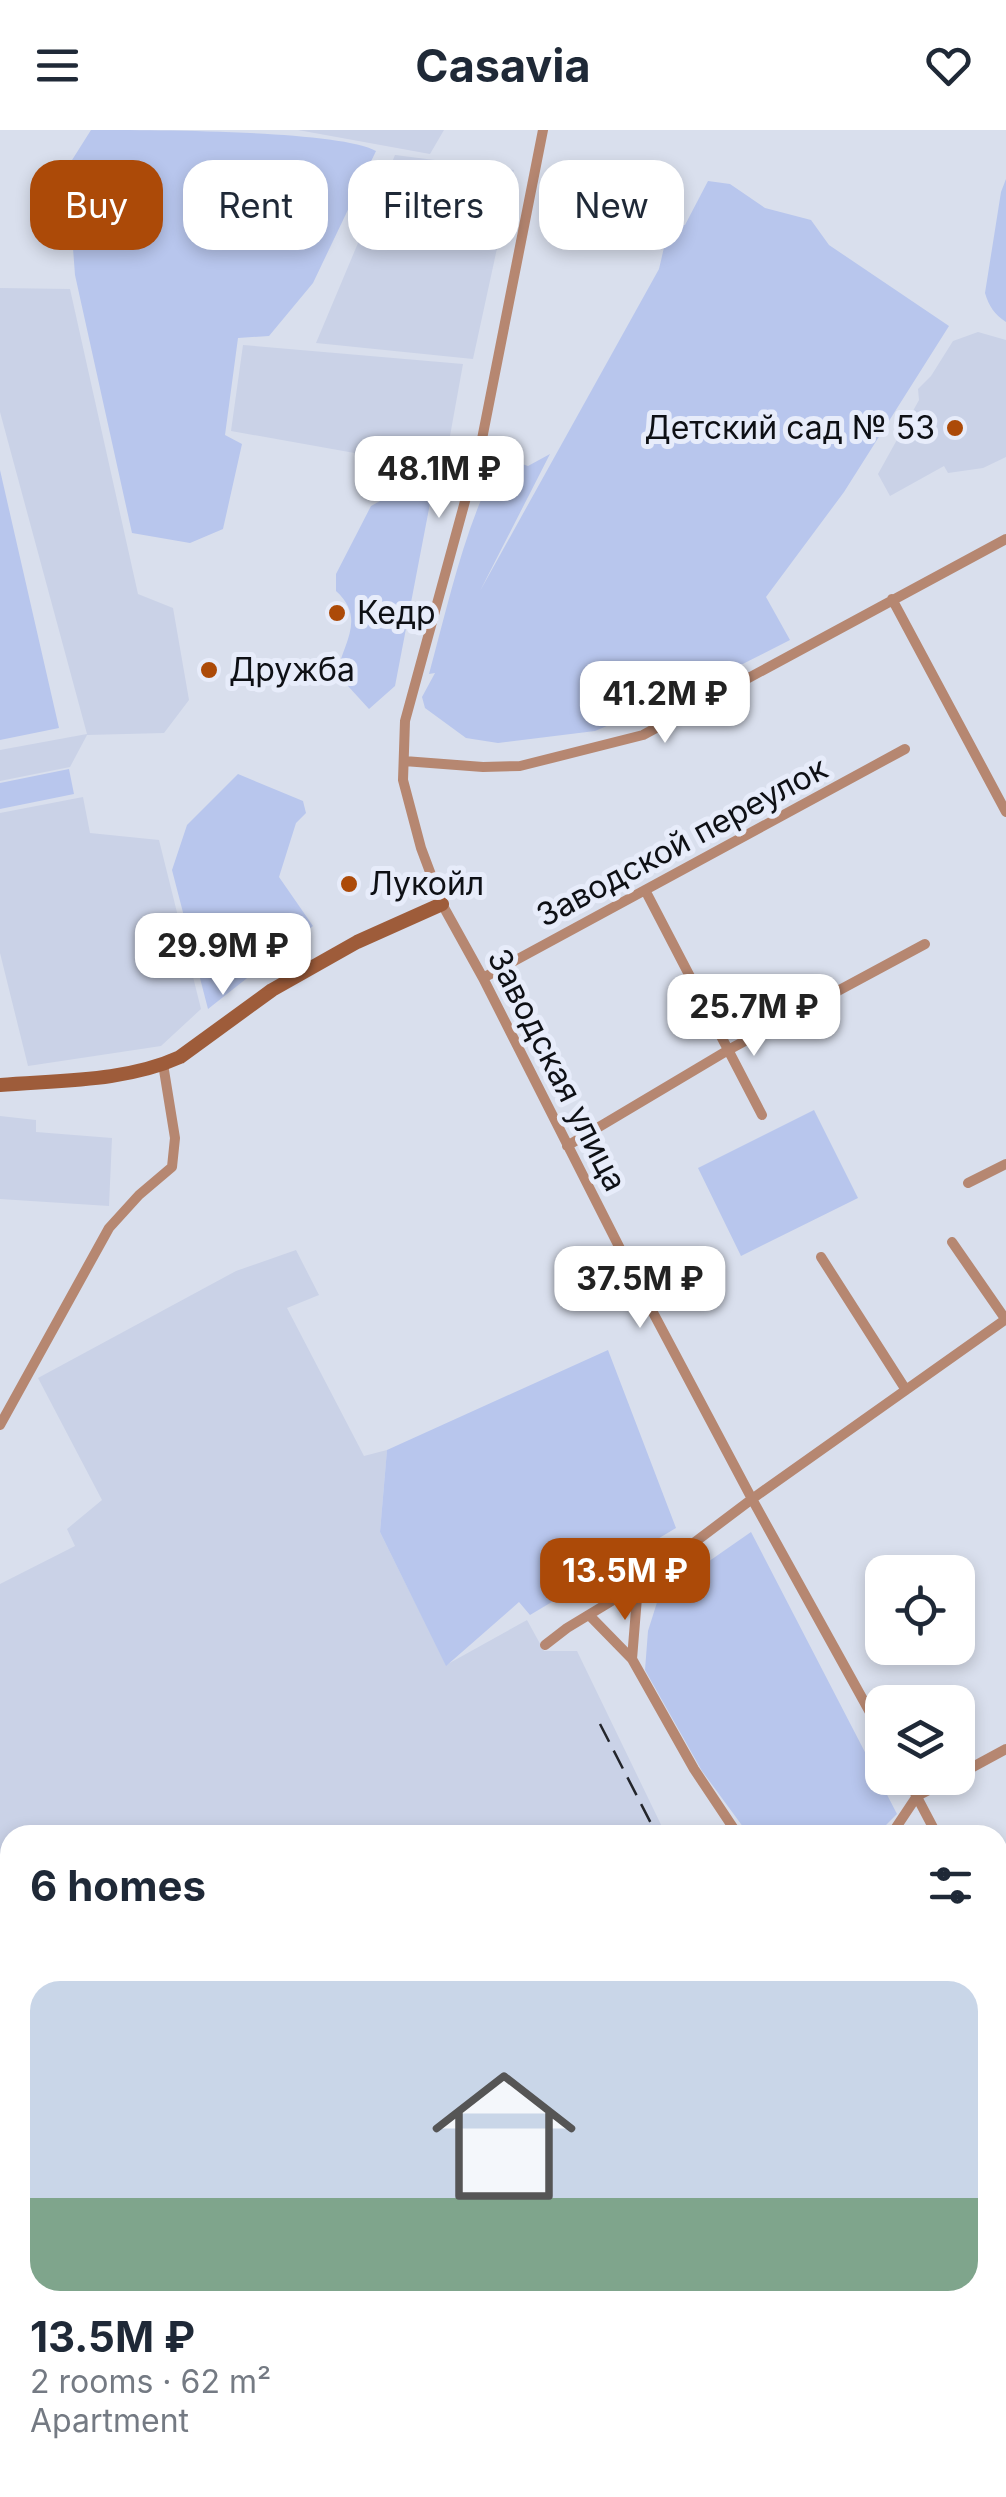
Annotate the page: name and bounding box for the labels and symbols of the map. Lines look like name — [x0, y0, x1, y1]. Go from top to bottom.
place label: Детский сад № 53 — [644, 408, 935, 447]
marker: Детский сад № 53 — [944, 417, 966, 439]
pin: 48.1M ₽ — [347, 436, 531, 521]
place label: Кедр — [357, 593, 436, 632]
marker: Кедр — [326, 602, 348, 624]
place label: Дружба — [229, 650, 355, 689]
marker: Дружба — [198, 659, 220, 681]
pin: 41.2M ₽ — [573, 661, 757, 746]
street label: Заводской переулок — [530, 748, 834, 935]
place label: Лукойл — [369, 864, 484, 903]
marker: Лукойл — [338, 873, 360, 895]
pin: 29.9M ₽ — [131, 913, 315, 998]
street label: Заводская улица — [480, 942, 635, 1197]
pin: 25.7M ₽ — [662, 974, 846, 1059]
pin: 37.5M ₽ — [548, 1246, 732, 1331]
pin: 13.5M ₽ — [533, 1538, 717, 1623]

